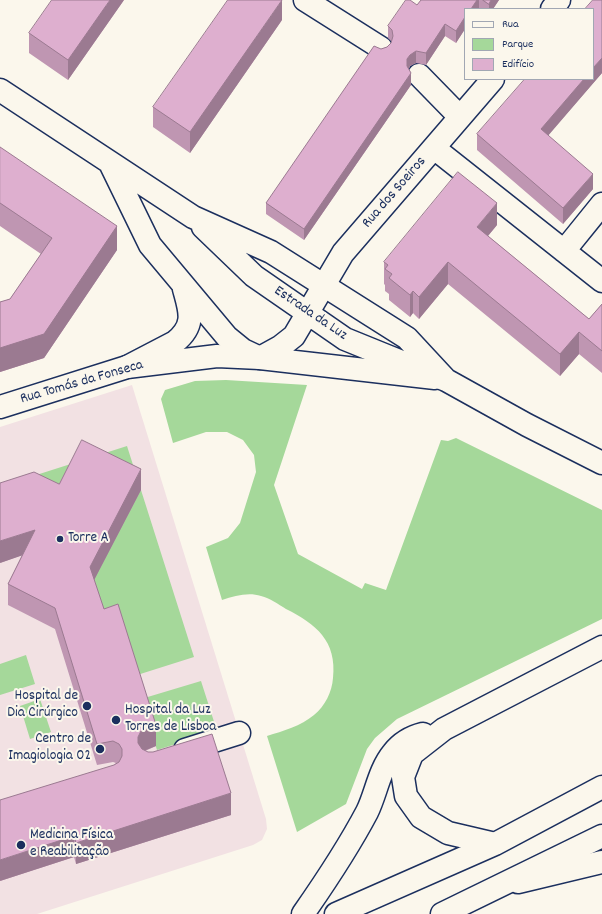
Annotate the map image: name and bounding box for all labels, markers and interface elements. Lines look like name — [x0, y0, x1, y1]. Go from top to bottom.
legend — [464, 8, 594, 80]
text: Rua — [502, 16, 519, 33]
text: Parque — [502, 36, 533, 53]
text: Edifício — [502, 56, 534, 73]
street label: Rua dos Soeiros — [359, 154, 431, 232]
street label: Estrada da Luz — [270, 283, 350, 345]
street label: Rua Tomás da Fonseca — [19, 357, 145, 409]
place label: Torre A — [68, 530, 109, 548]
marker: Torre A — [55, 534, 65, 544]
place label: Hospital de Dia Cirúrgico — [7, 688, 78, 723]
marker: Hospital de Dia Cirúrgico — [81, 700, 93, 712]
place label: Hospital da Luz Torres de Lisboa — [125, 702, 216, 737]
marker: Hospital da Luz Torres de Lisboa — [110, 714, 122, 726]
place label: Centro de Imagiologia 02 — [8, 731, 91, 766]
marker: Centro de Imagiologia 02 — [94, 743, 106, 755]
place label: Medicina Física e Reabilitação — [30, 827, 113, 862]
marker: Medicina Física e Reabilitação — [15, 839, 27, 851]

